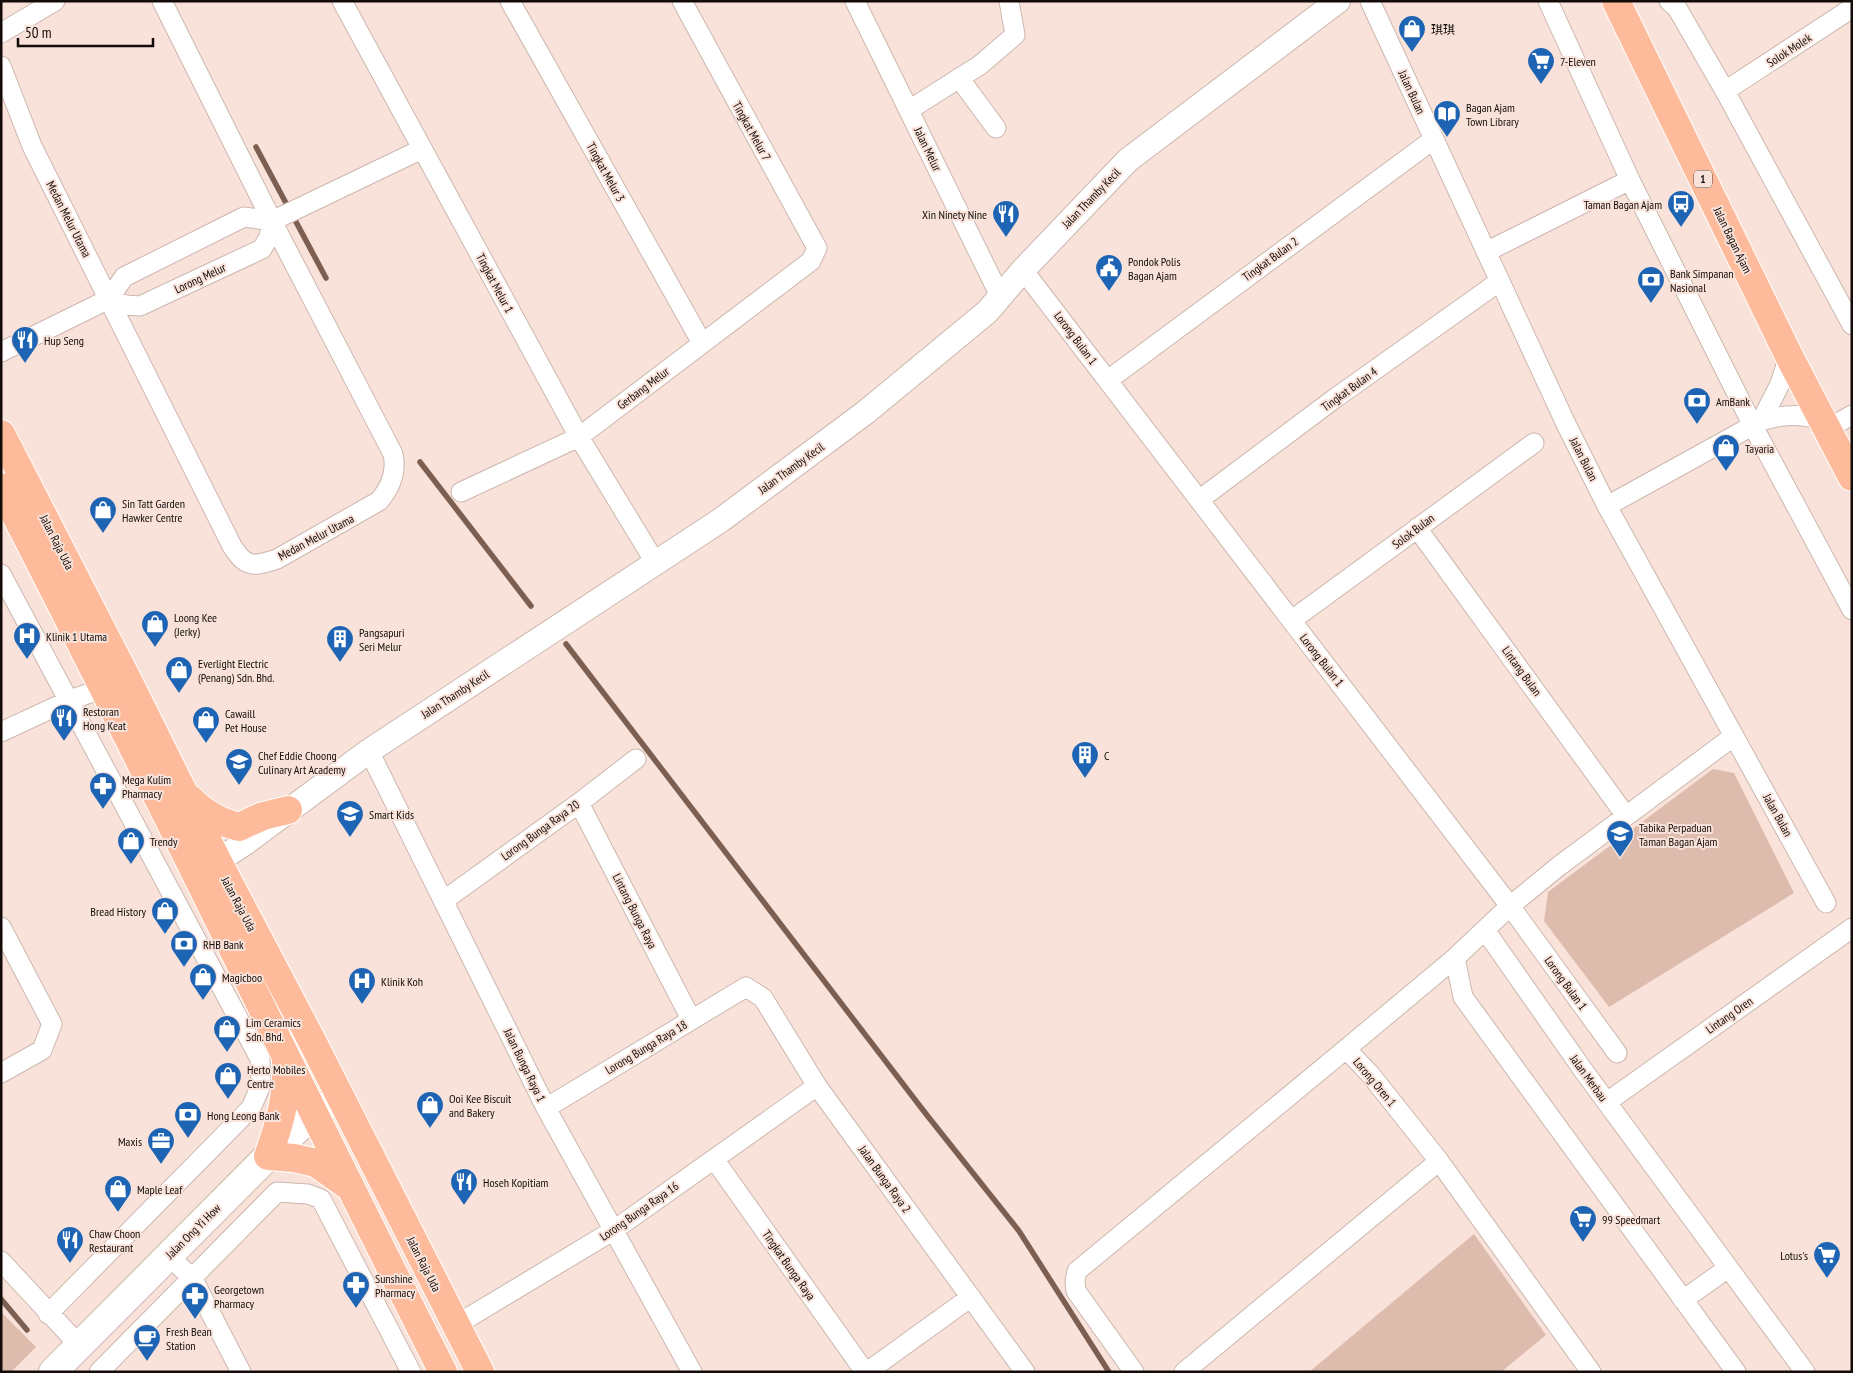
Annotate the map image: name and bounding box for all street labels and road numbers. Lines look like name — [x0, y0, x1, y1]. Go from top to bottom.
street label: Solok Molek — [1764, 30, 1815, 70]
street label: Jalan Bulan — [1395, 67, 1429, 116]
street label: Tingkat Melur 7 — [730, 99, 774, 163]
street label: Jalan Melur — [911, 124, 945, 174]
street label: Tingkat Melur 3 — [584, 140, 628, 204]
street label: Jalan Thamby Kecil — [1058, 165, 1124, 232]
road number: 1 — [1694, 170, 1712, 188]
street label: Medan Melur Utama — [43, 178, 95, 260]
street label: Jalan Bagan Ajam — [1710, 203, 1756, 276]
street label: Tingkat Bulan 2 — [1239, 234, 1301, 284]
street label: Tingkat Melur 1 — [473, 251, 517, 315]
street label: Lorong Melur — [172, 259, 229, 296]
street label: Lorong Bulan 1 — [1051, 308, 1101, 368]
street label: Gerbang Melur — [614, 363, 672, 412]
street label: Tingkat Bulan 4 — [1318, 363, 1380, 414]
street label: Jalan Bulan — [1566, 434, 1601, 483]
street label: Jalan Thamby Kecil — [754, 439, 827, 498]
street label: Solok Bulan — [1389, 510, 1437, 552]
street label: Jalan Raja Uda — [36, 511, 77, 572]
street label: Medan Melur Utama — [275, 511, 357, 563]
street label: Lorong Bulan 1 — [1297, 631, 1347, 689]
street label: Lintang Bulan — [1499, 643, 1545, 699]
street label: Jalan Thamby Kecil — [417, 666, 492, 722]
street label: Jalan Bulan — [1760, 790, 1796, 839]
street label: Lorong Bunga Raya 20 — [498, 797, 582, 863]
street label: Lintang Bunga Raya — [610, 871, 660, 951]
street label: Jalan Raja Uda — [218, 873, 260, 934]
street label: Lorong Bulan 1 — [1541, 953, 1591, 1013]
street label: Lintang Oren — [1703, 993, 1755, 1037]
street label: Lorong Bunga Raya 18 — [602, 1017, 690, 1077]
street label: Jalan Bunga Raya 1 — [500, 1025, 549, 1104]
street label: Jalan Merbau — [1566, 1051, 1611, 1104]
street label: Lorong Oren 1 — [1350, 1055, 1400, 1109]
street label: Jalan Bunga Raya 2 — [855, 1142, 914, 1216]
street label: Lorong Bunga Raya 16 — [597, 1178, 681, 1244]
street label: Jalan Ong Yi How — [162, 1200, 224, 1262]
street label: Tingkat Bunga Raya — [759, 1227, 819, 1303]
street label: Jalan Raja Uda — [403, 1233, 444, 1294]

